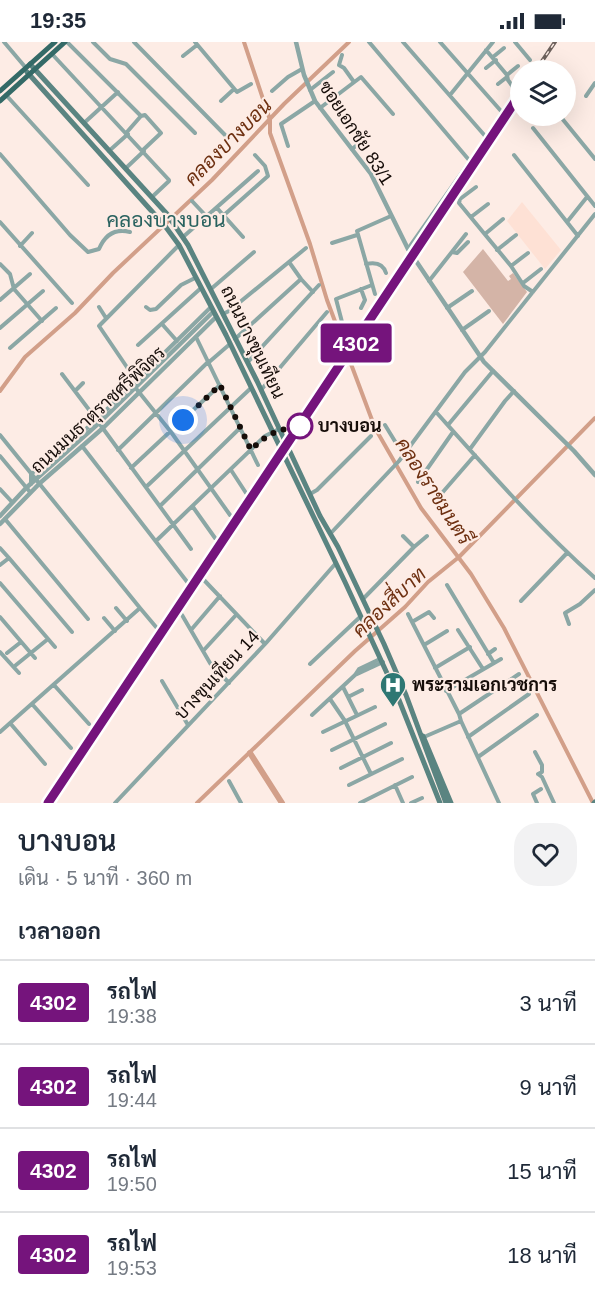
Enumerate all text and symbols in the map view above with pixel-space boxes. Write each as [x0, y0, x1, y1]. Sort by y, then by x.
text: 19:35 [30, 8, 86, 33]
map controls [510, 60, 576, 126]
button: layers [510, 60, 576, 126]
street label: ซอยเอกชัย 83/1 [315, 77, 398, 189]
water label: คลองบางบอน [180, 94, 276, 190]
district label: คลองบางบอน [106, 208, 226, 231]
street label: ถนนบางขุนเทียน [215, 281, 292, 403]
line badge: 4302 [314, 324, 398, 362]
text: 4302 [333, 332, 379, 355]
street label: ถนนมนธาตุราชศรีพิจิตร [25, 340, 171, 479]
your location [168, 405, 198, 435]
marker: บางบอน [287, 413, 313, 439]
place label: บางบอน [318, 416, 382, 436]
water label: คลองราชมนตรี [391, 432, 479, 550]
water label: คลองสี่บาท [344, 558, 430, 641]
street label: บางขุนเทียน 14 [168, 624, 265, 725]
hospital icon: พระรามเอกเวชการ [378, 670, 408, 708]
place label: พระรามเอกเวชการ [412, 675, 557, 695]
button: heart [514, 823, 577, 886]
text: บางบอน [18, 826, 116, 857]
text: เดิน · 5 นาที · 360 m [18, 867, 192, 889]
text: เวลาออก [18, 919, 101, 944]
text: รถไฟ [107, 979, 157, 1004]
text: 4302 [30, 991, 77, 1014]
text: 3 นาที [520, 991, 577, 1016]
text: 19:38 [107, 1005, 157, 1027]
text: รถไฟ [107, 1063, 157, 1088]
text: 4302 [30, 1075, 77, 1098]
text: 9 นาที [520, 1075, 577, 1100]
text: 19:44 [107, 1089, 157, 1111]
text: รถไฟ [107, 1147, 157, 1172]
text: 4302 [30, 1159, 77, 1182]
text: 15 นาที [507, 1159, 577, 1184]
text: 19:50 [107, 1173, 157, 1195]
text: รถไฟ [107, 1231, 157, 1256]
text: 4302 [30, 1243, 77, 1266]
text: 18 นาที [507, 1243, 577, 1268]
text: 19:53 [107, 1257, 157, 1279]

